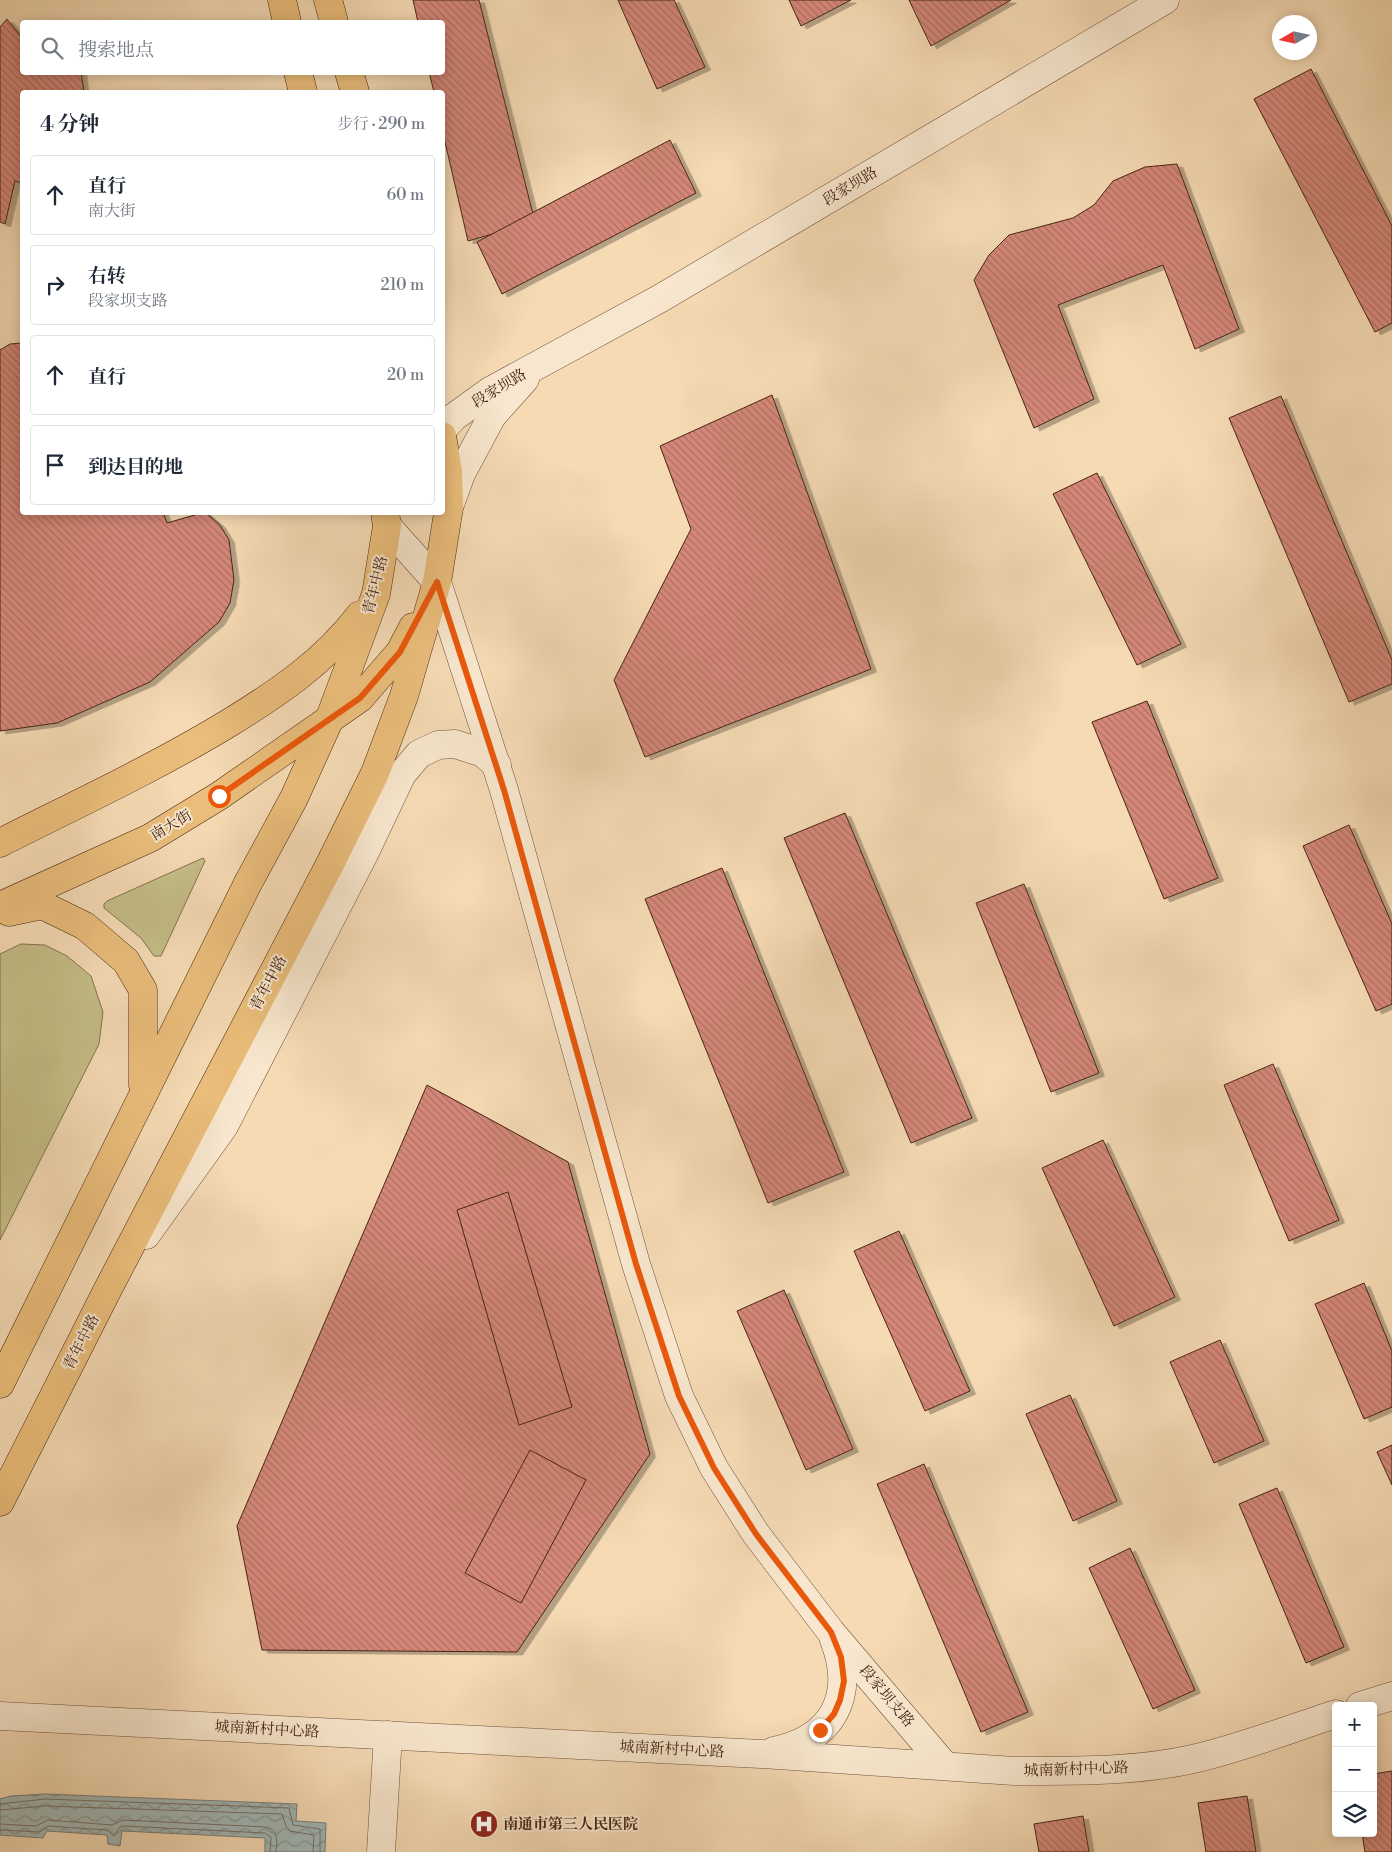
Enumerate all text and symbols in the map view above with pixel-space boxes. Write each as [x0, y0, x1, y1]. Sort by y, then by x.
north arrow [1272, 15, 1317, 60]
search box [20, 20, 445, 75]
icon: search [38, 34, 66, 62]
text: 搜索地点 [78, 38, 154, 62]
text: 4 分钟 [40, 112, 99, 138]
text: 步行 · 290 m [337, 114, 425, 134]
street label: 段家坝路 [820, 163, 881, 210]
text: 直行 [88, 174, 126, 198]
icon: ahead [41, 181, 69, 209]
text: 60 m [386, 185, 424, 205]
text: 南大街 [88, 201, 136, 221]
text: 右转 [88, 264, 126, 288]
icon: right [41, 271, 69, 299]
text: 210 m [380, 275, 424, 295]
text: 段家坝支路 [88, 291, 168, 311]
icon: ahead [41, 361, 69, 389]
text: 直行 [88, 365, 126, 389]
text: 20 m [387, 365, 424, 385]
street label: 段家坝路 [469, 365, 530, 412]
icon: arrive [41, 451, 69, 479]
text: 到达目的地 [88, 455, 183, 479]
street label: 青年中路 [359, 554, 392, 617]
route start [208, 785, 231, 808]
street label: 南大街 [147, 806, 195, 845]
street label: 青年中路 [246, 952, 291, 1014]
street label: 青年中路 [59, 1311, 104, 1373]
street label: 段家坝支路 [855, 1661, 918, 1731]
map controls [1332, 1702, 1377, 1837]
button: + [1332, 1702, 1377, 1747]
street label: 城南新村中心路 [214, 1717, 320, 1742]
route end [809, 1719, 832, 1742]
street label: 城南新村中心路 [619, 1737, 725, 1762]
button: − [1332, 1747, 1377, 1792]
street label: 城南新村中心路 [1023, 1758, 1129, 1781]
button: layers [1332, 1792, 1377, 1837]
hospital icon: 南通市第三人民医院 [469, 1809, 499, 1839]
place label: 南通市第三人民医院 [503, 1815, 638, 1834]

